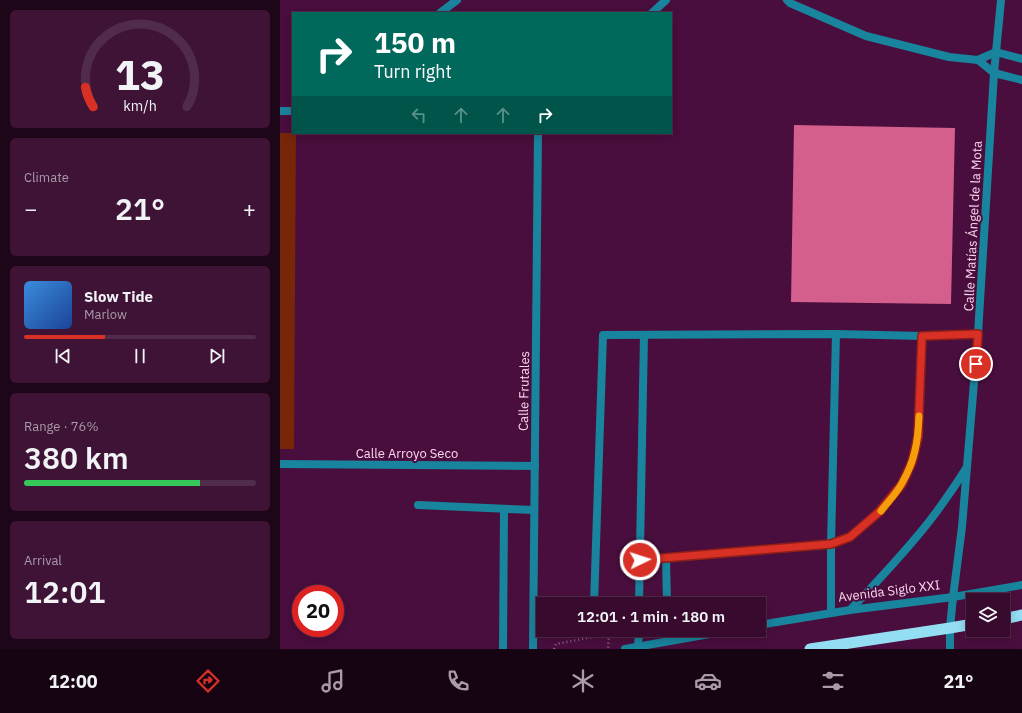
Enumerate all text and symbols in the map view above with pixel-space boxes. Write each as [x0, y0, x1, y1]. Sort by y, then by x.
text: 150 m [374, 24, 456, 61]
icon: right [308, 28, 360, 80]
text: 13 [115, 47, 165, 101]
text: Turn right [374, 60, 452, 83]
text: km/h [123, 95, 157, 114]
icon: left [408, 104, 430, 126]
icon: ahead [450, 104, 472, 126]
icon: ahead [492, 104, 514, 126]
icon: right [534, 104, 556, 126]
street label: Calle Matías Ángel de la Mota [960, 140, 986, 312]
text: Climate [24, 169, 69, 186]
text: 21° [115, 189, 165, 228]
text: − [24, 194, 37, 223]
text: + [243, 194, 256, 223]
text: Slow Tide [84, 287, 153, 306]
text: Marlow [84, 306, 127, 323]
icon: previous [52, 345, 74, 367]
icon: pause [129, 345, 151, 367]
icon: next [206, 345, 228, 367]
pin [959, 347, 993, 381]
street label: Calle Frutales [515, 351, 533, 431]
icon: arrive [965, 353, 987, 375]
text: Range · 76% [24, 418, 98, 435]
text: 380 km [24, 438, 129, 477]
street label: Calle Arroyo Seco [356, 445, 458, 462]
position arrow [619, 539, 661, 581]
text: Arrival [24, 552, 62, 569]
text: 12:01 [24, 572, 106, 611]
street label: Avenida Siglo XXI [837, 576, 941, 606]
speed limit sign: 20 [292, 585, 344, 637]
map controls [966, 593, 1010, 637]
button: layers [966, 593, 1010, 637]
text: 12:01 · 1 min · 180 m [577, 607, 725, 626]
icon: directions [194, 667, 222, 695]
icon: music [319, 667, 347, 695]
icon: phone [444, 667, 472, 695]
icon: climate [569, 667, 597, 695]
icon: car [694, 667, 722, 695]
icon: filters [819, 667, 847, 695]
text: 12:00 [48, 670, 98, 693]
text: 21° [943, 670, 974, 693]

